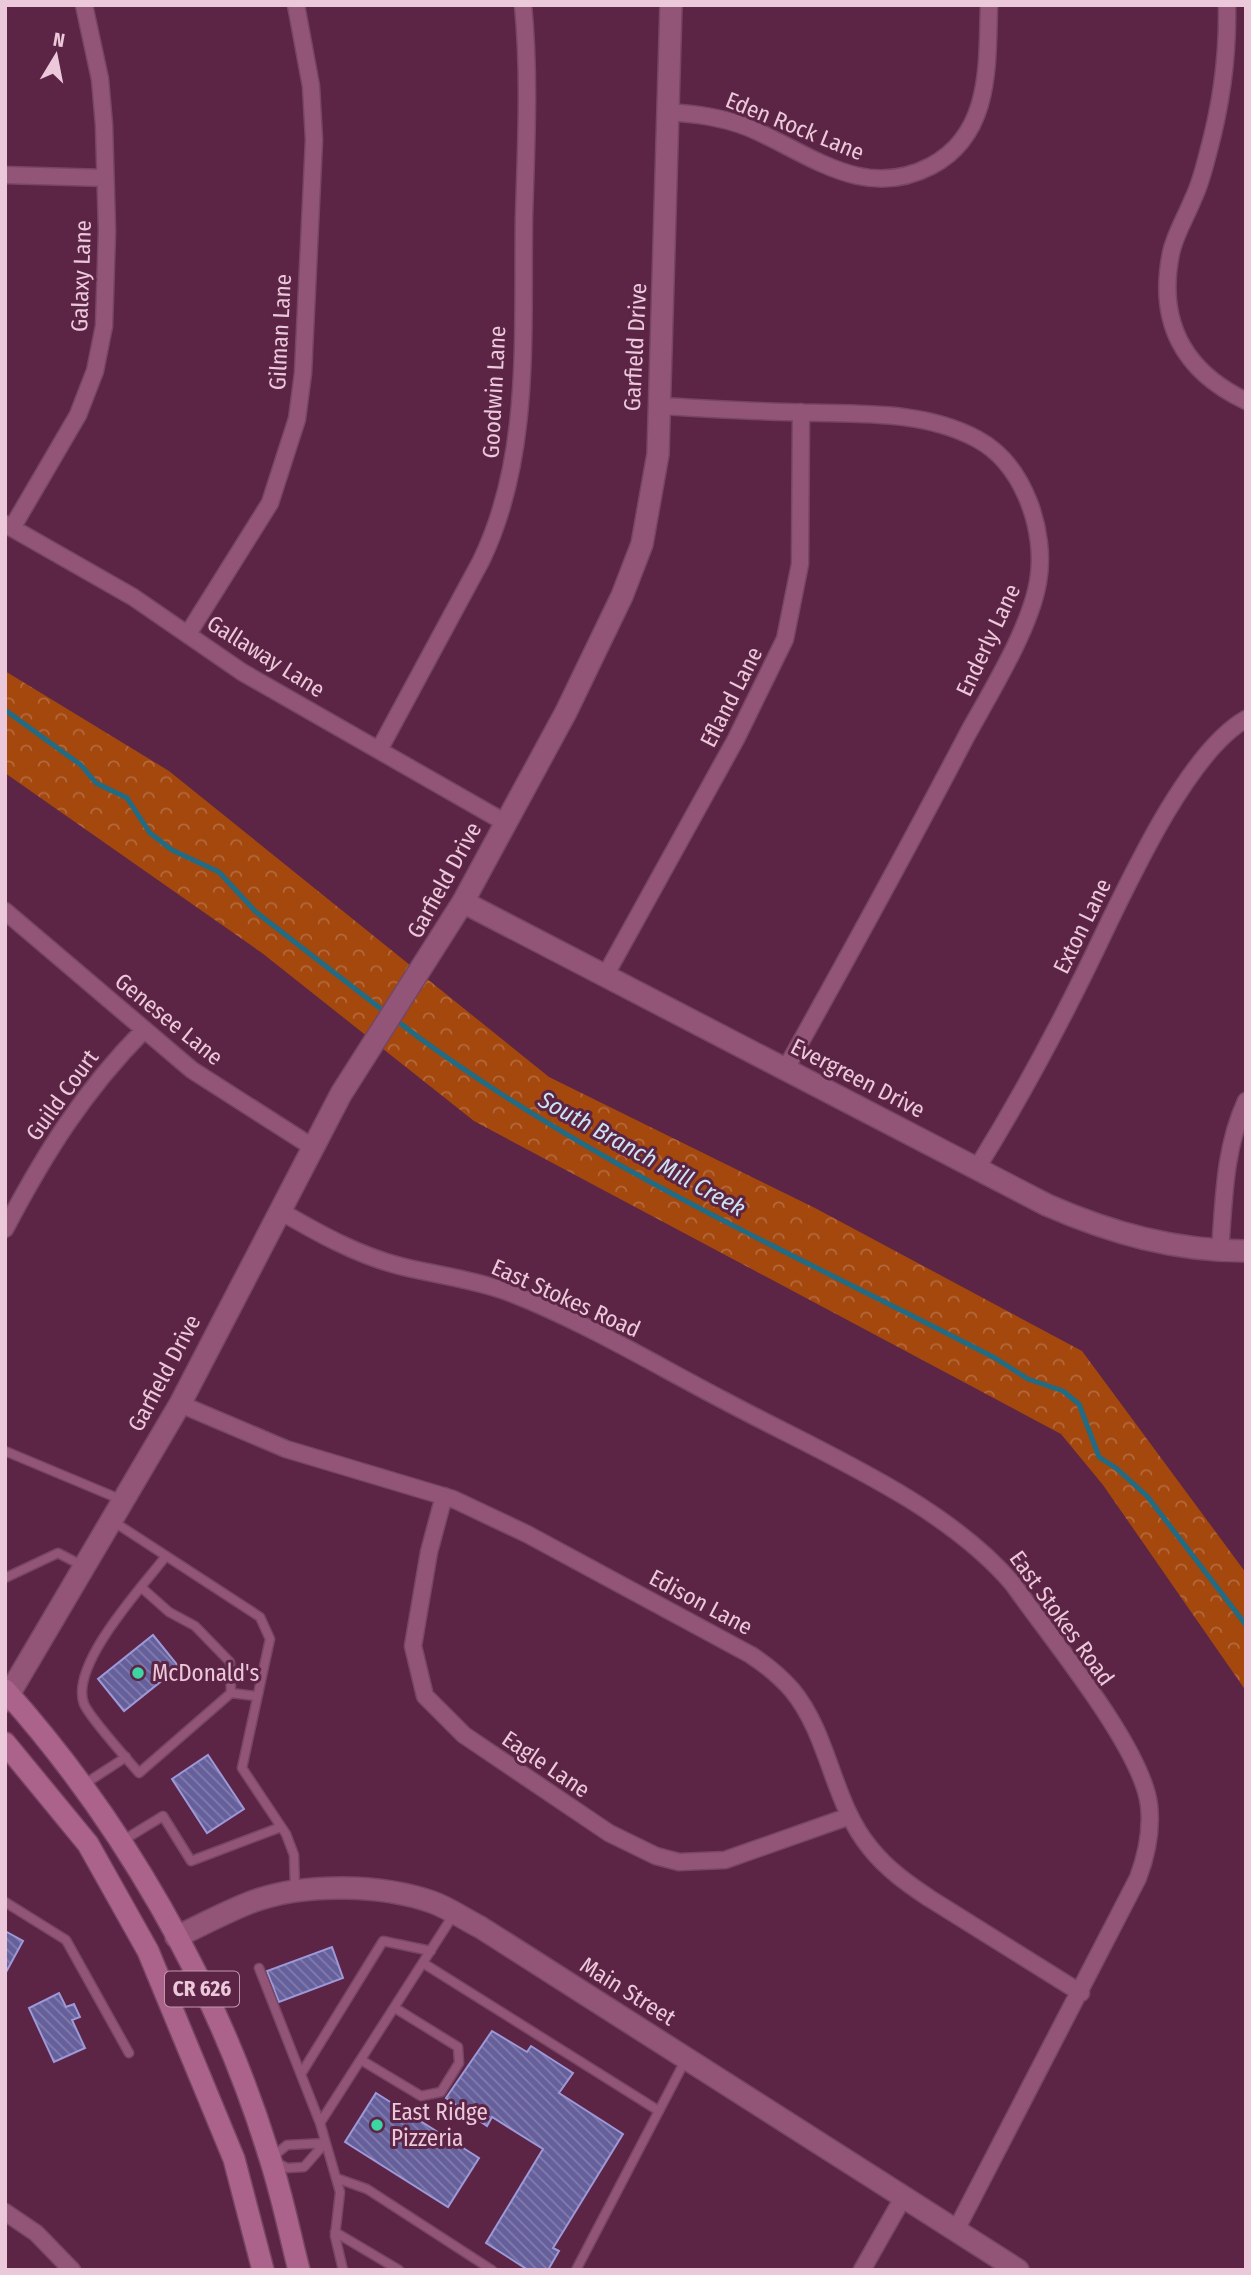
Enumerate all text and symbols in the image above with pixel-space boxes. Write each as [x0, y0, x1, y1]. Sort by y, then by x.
north arrow [21, 21, 91, 91]
text: N [51, 27, 66, 52]
street label: Eden Rock Lane [722, 86, 868, 166]
street label: Galaxy Lane [65, 220, 97, 332]
street label: Gilman Lane [263, 273, 297, 391]
street label: Garfield Drive [618, 282, 652, 412]
street label: Goodwin Lane [477, 325, 511, 459]
street label: Enderly Lane [950, 579, 1026, 701]
street label: Gallaway Lane [202, 609, 330, 703]
street label: Efland Lane [694, 642, 768, 752]
street label: Garfield Drive [401, 817, 487, 943]
street label: Exton Lane [1047, 874, 1117, 978]
street label: Genesee Lane [109, 967, 229, 1071]
street label: Evergreen Drive [786, 1032, 930, 1124]
street label: Guild Court [20, 1044, 105, 1146]
water label: South Branch Mill Creek [533, 1085, 750, 1222]
street label: East Stokes Road [487, 1253, 645, 1343]
street label: Garfield Drive [122, 1310, 206, 1436]
street label: East Stokes Road [1004, 1545, 1120, 1691]
street label: Edison Lane [645, 1563, 757, 1641]
place label: McDonald's [152, 1659, 260, 1687]
marker: McDonald's [130, 1665, 146, 1681]
street label: Eagle Lane [497, 1724, 595, 1804]
street label: Main Street [575, 1951, 681, 2032]
road number: CR 626 [165, 1972, 239, 2007]
place label: East Ridge Pizzeria [391, 2098, 488, 2152]
marker: East Ridge Pizzeria [369, 2117, 385, 2133]

